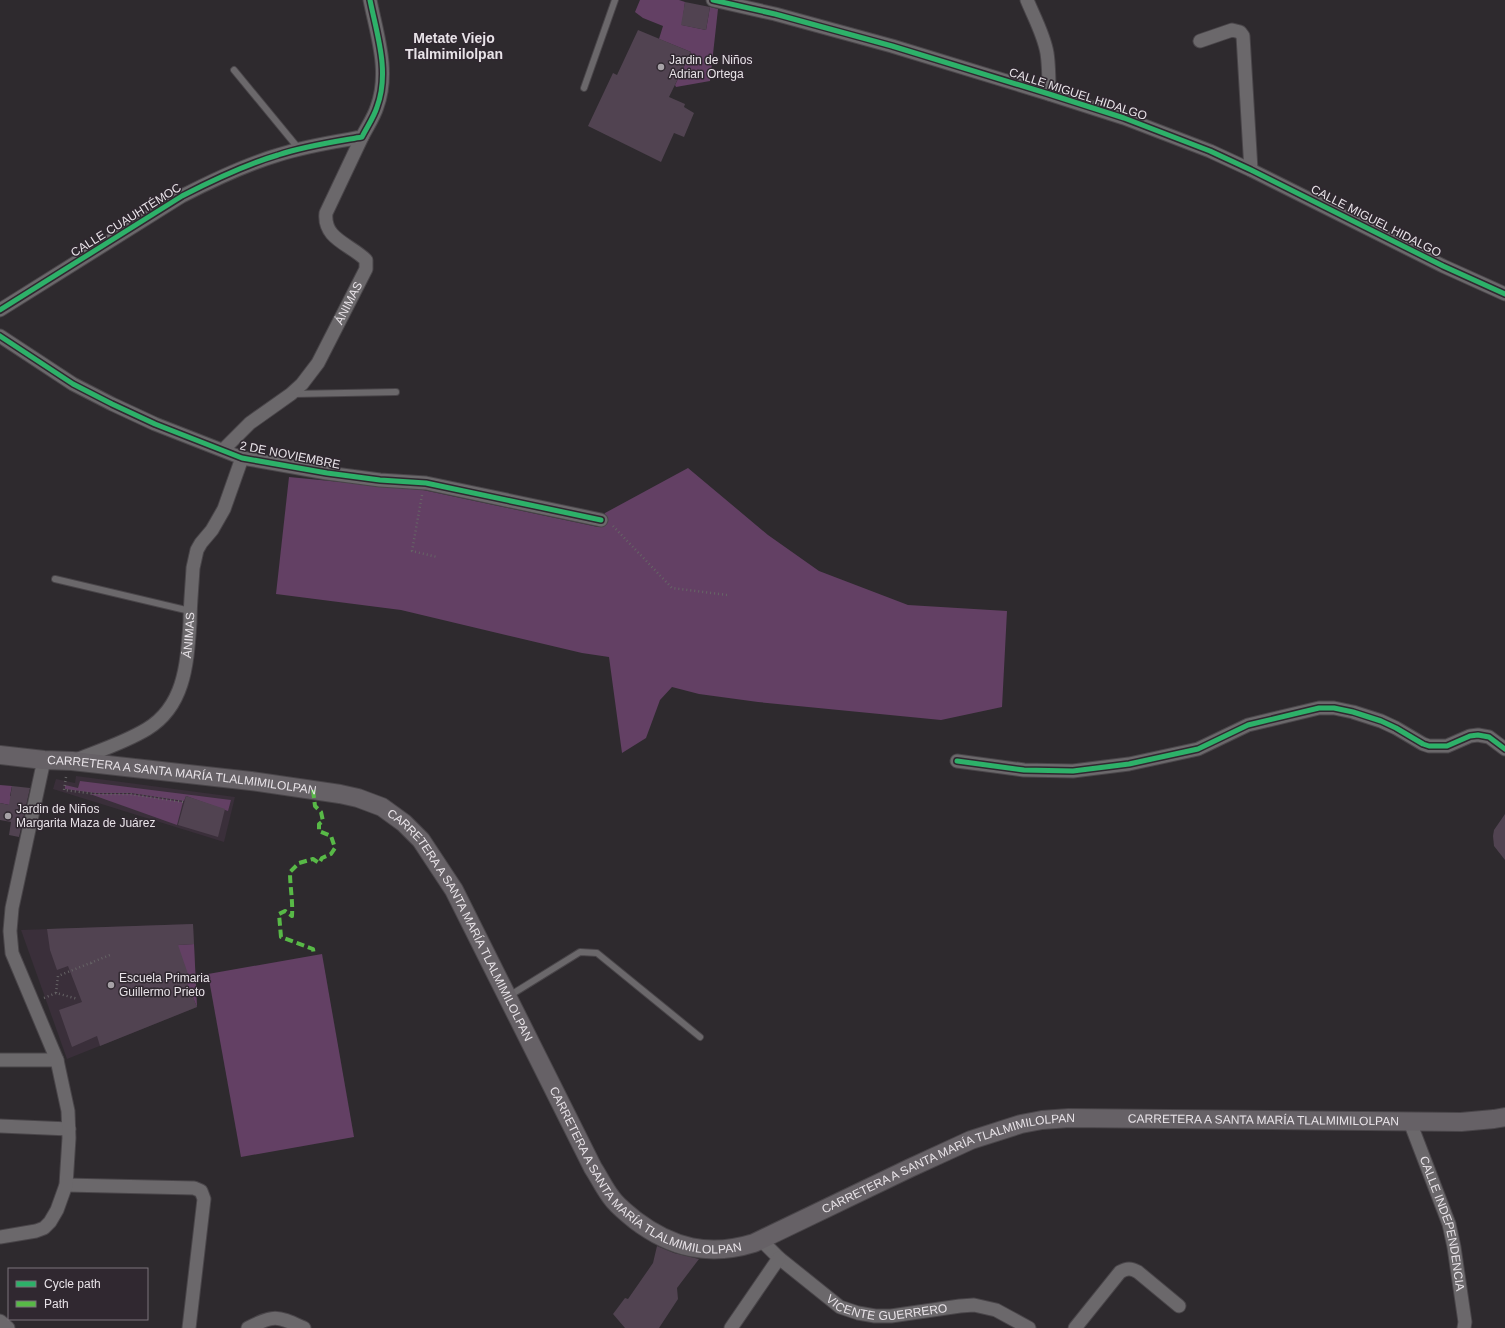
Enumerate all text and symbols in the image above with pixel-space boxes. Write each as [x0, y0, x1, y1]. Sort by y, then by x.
district label: Metate Viejo Tlalmimilolpan [405, 30, 503, 62]
place label: Jardin de Niños Adrian Ortega [669, 53, 752, 81]
marker: Jardin de Niños Adrian Ortega [656, 62, 666, 72]
street label: CALLE MIGUEL HIDALGO [1007, 65, 1149, 123]
street label: CALLE CUAUHTÉMOC [68, 179, 184, 260]
street label: CALLE MIGUEL HIDALGO [1309, 182, 1443, 260]
street label: ÁNIMAS [331, 279, 365, 327]
street label: 2 DE NOVIEMBRE [239, 438, 341, 472]
street label: ÁNIMAS [179, 612, 197, 659]
street label: CARRETERA A SANTA MARÍA TLALMIMILOLPAN [47, 753, 317, 797]
place label: Jardin de Niños Margarita Maza de Juárez [16, 802, 155, 830]
street label: CARRETERA A SANTA MARÍA TLALMIMILOLPAN [384, 806, 535, 1043]
marker: Jardin de Niños Margarita Maza de Juárez [3, 811, 13, 821]
place label: Escuela Primaria Guillermo Prieto [119, 971, 210, 999]
marker: Escuela Primaria Guillermo Prieto [106, 980, 116, 990]
street label: CARRETERA A SANTA MARÍA TLALMIMILOLPAN [547, 1084, 743, 1257]
street label: CARRETERA A SANTA MARÍA TLALMIMILOLPAN [820, 1111, 1075, 1216]
street label: CARRETERA A SANTA MARÍA TLALMIMILOLPAN [1128, 1112, 1399, 1128]
street label: CALLE INDEPENDENCIA [1417, 1154, 1467, 1292]
legend [8, 1268, 148, 1320]
text: Cycle path [44, 1277, 101, 1291]
street label: VICENTE GUERRERO [823, 1292, 948, 1323]
text: Path [44, 1297, 69, 1311]

